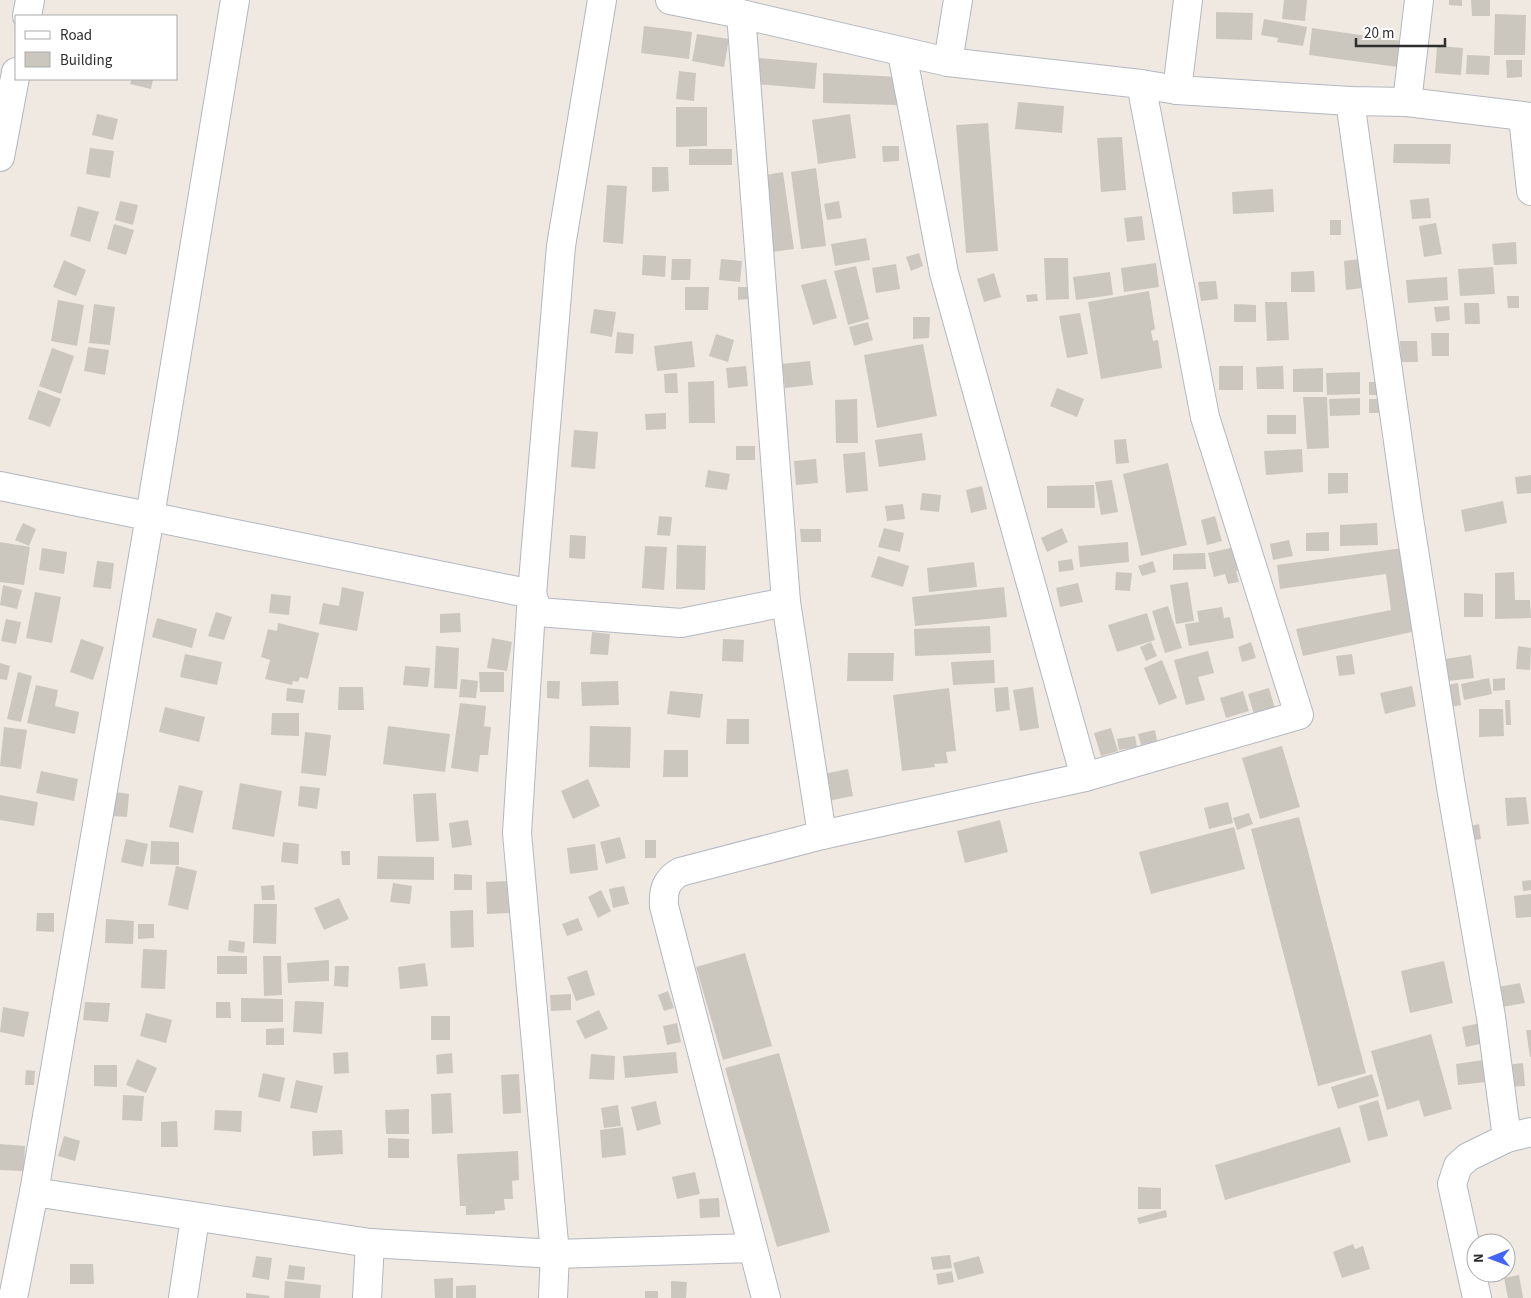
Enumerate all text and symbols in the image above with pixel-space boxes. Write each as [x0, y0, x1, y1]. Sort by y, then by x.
legend [15, 15, 178, 80]
scale bar [1356, 15, 1445, 47]
text: 20 m [1364, 23, 1394, 44]
text: Road [60, 25, 92, 46]
text: Building [60, 50, 113, 71]
north arrow [1466, 1233, 1516, 1283]
text: N [1469, 1253, 1489, 1263]

